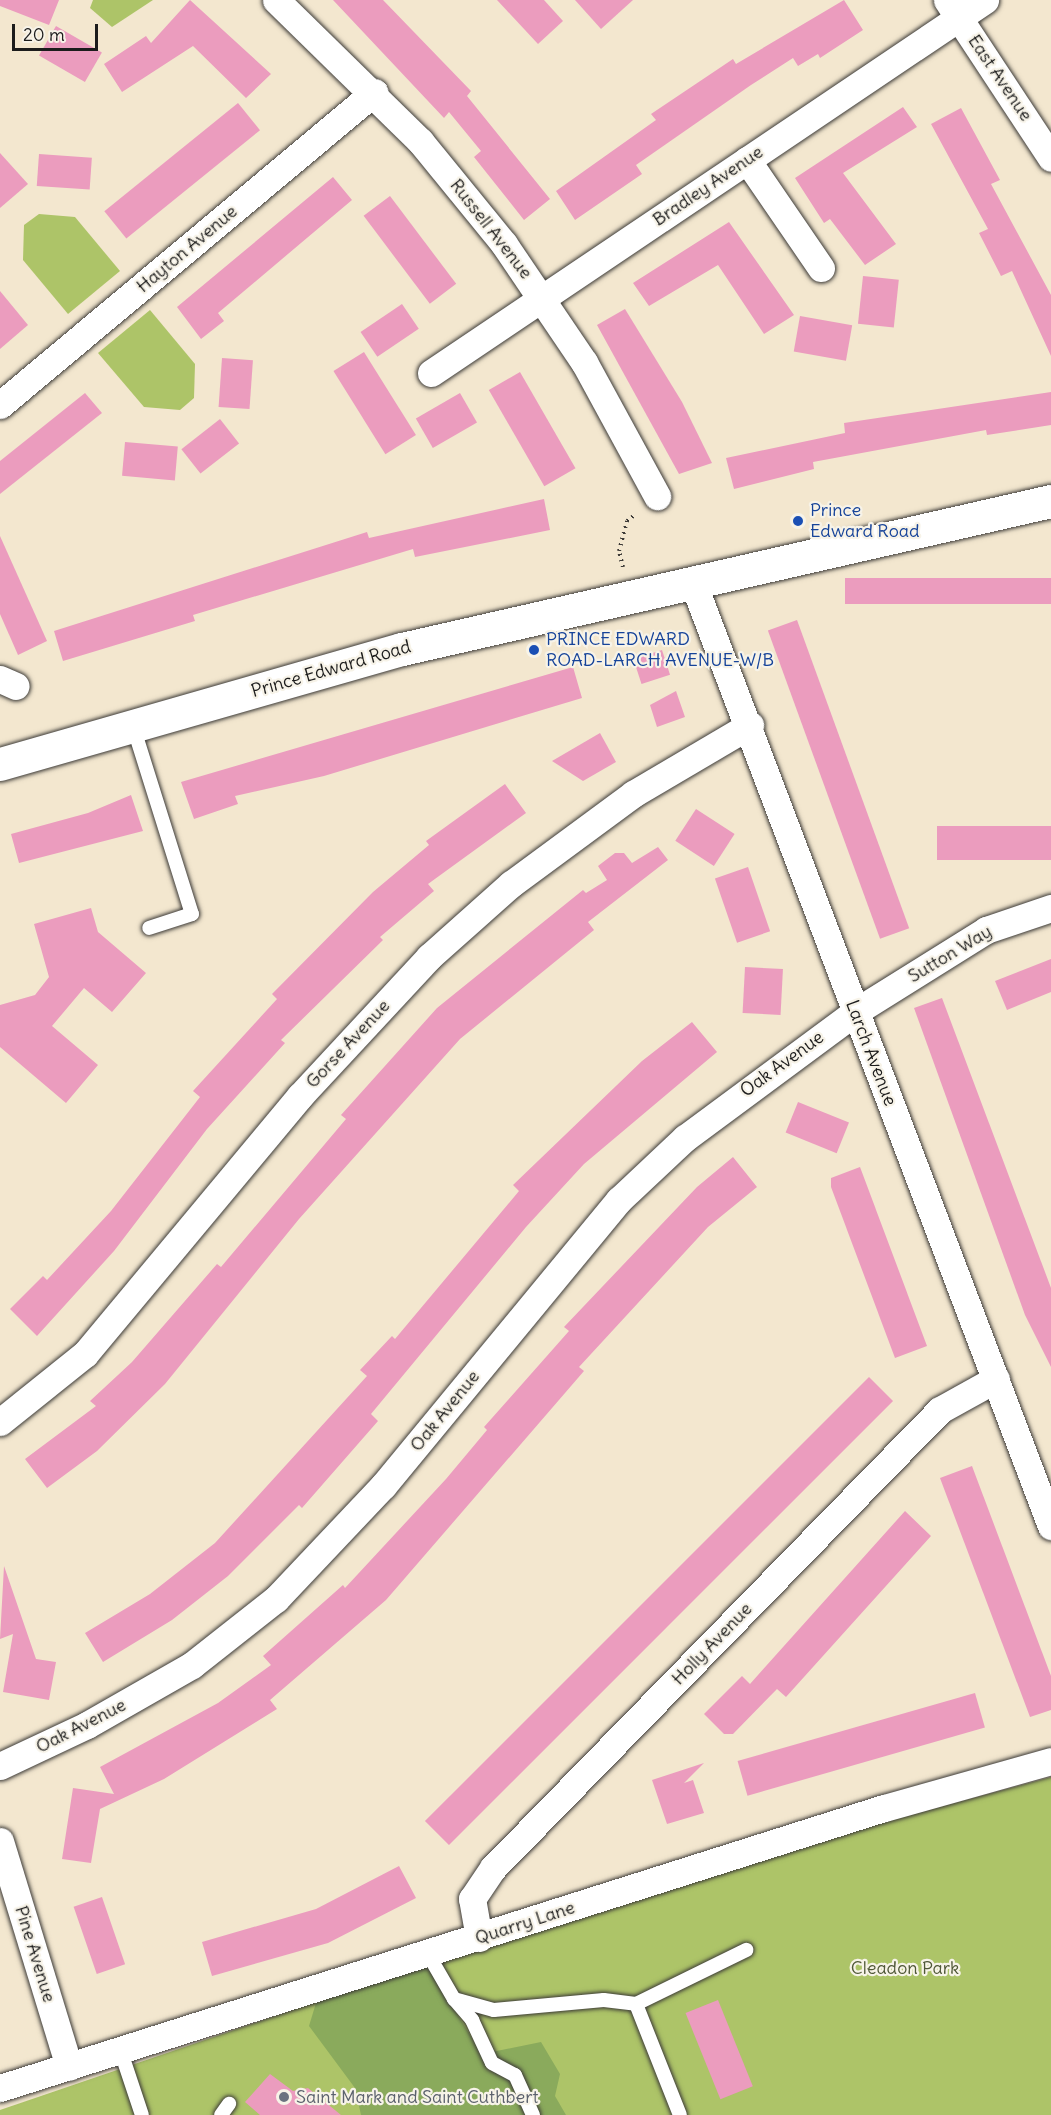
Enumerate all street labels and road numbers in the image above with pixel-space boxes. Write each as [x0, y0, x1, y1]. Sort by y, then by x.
street label: East Avenue [963, 31, 1037, 125]
street label: Bradley Avenue [649, 141, 767, 231]
street label: Russell Avenue [445, 175, 537, 283]
street label: Hayton Avenue [132, 201, 242, 297]
street label: Prince Edward Road [249, 636, 413, 702]
street label: Sutton Way [904, 921, 996, 987]
street label: Gorse Avenue [302, 995, 394, 1093]
street label: Larch Avenue [841, 997, 901, 1109]
street label: Oak Avenue [736, 1026, 828, 1102]
street label: Oak Avenue [406, 1366, 484, 1456]
street label: Holly Avenue [667, 1598, 757, 1690]
street label: Oak Avenue [32, 1694, 130, 1758]
street label: Quarry Lane [472, 1897, 578, 1949]
street label: Pine Avenue [10, 1903, 60, 2005]

